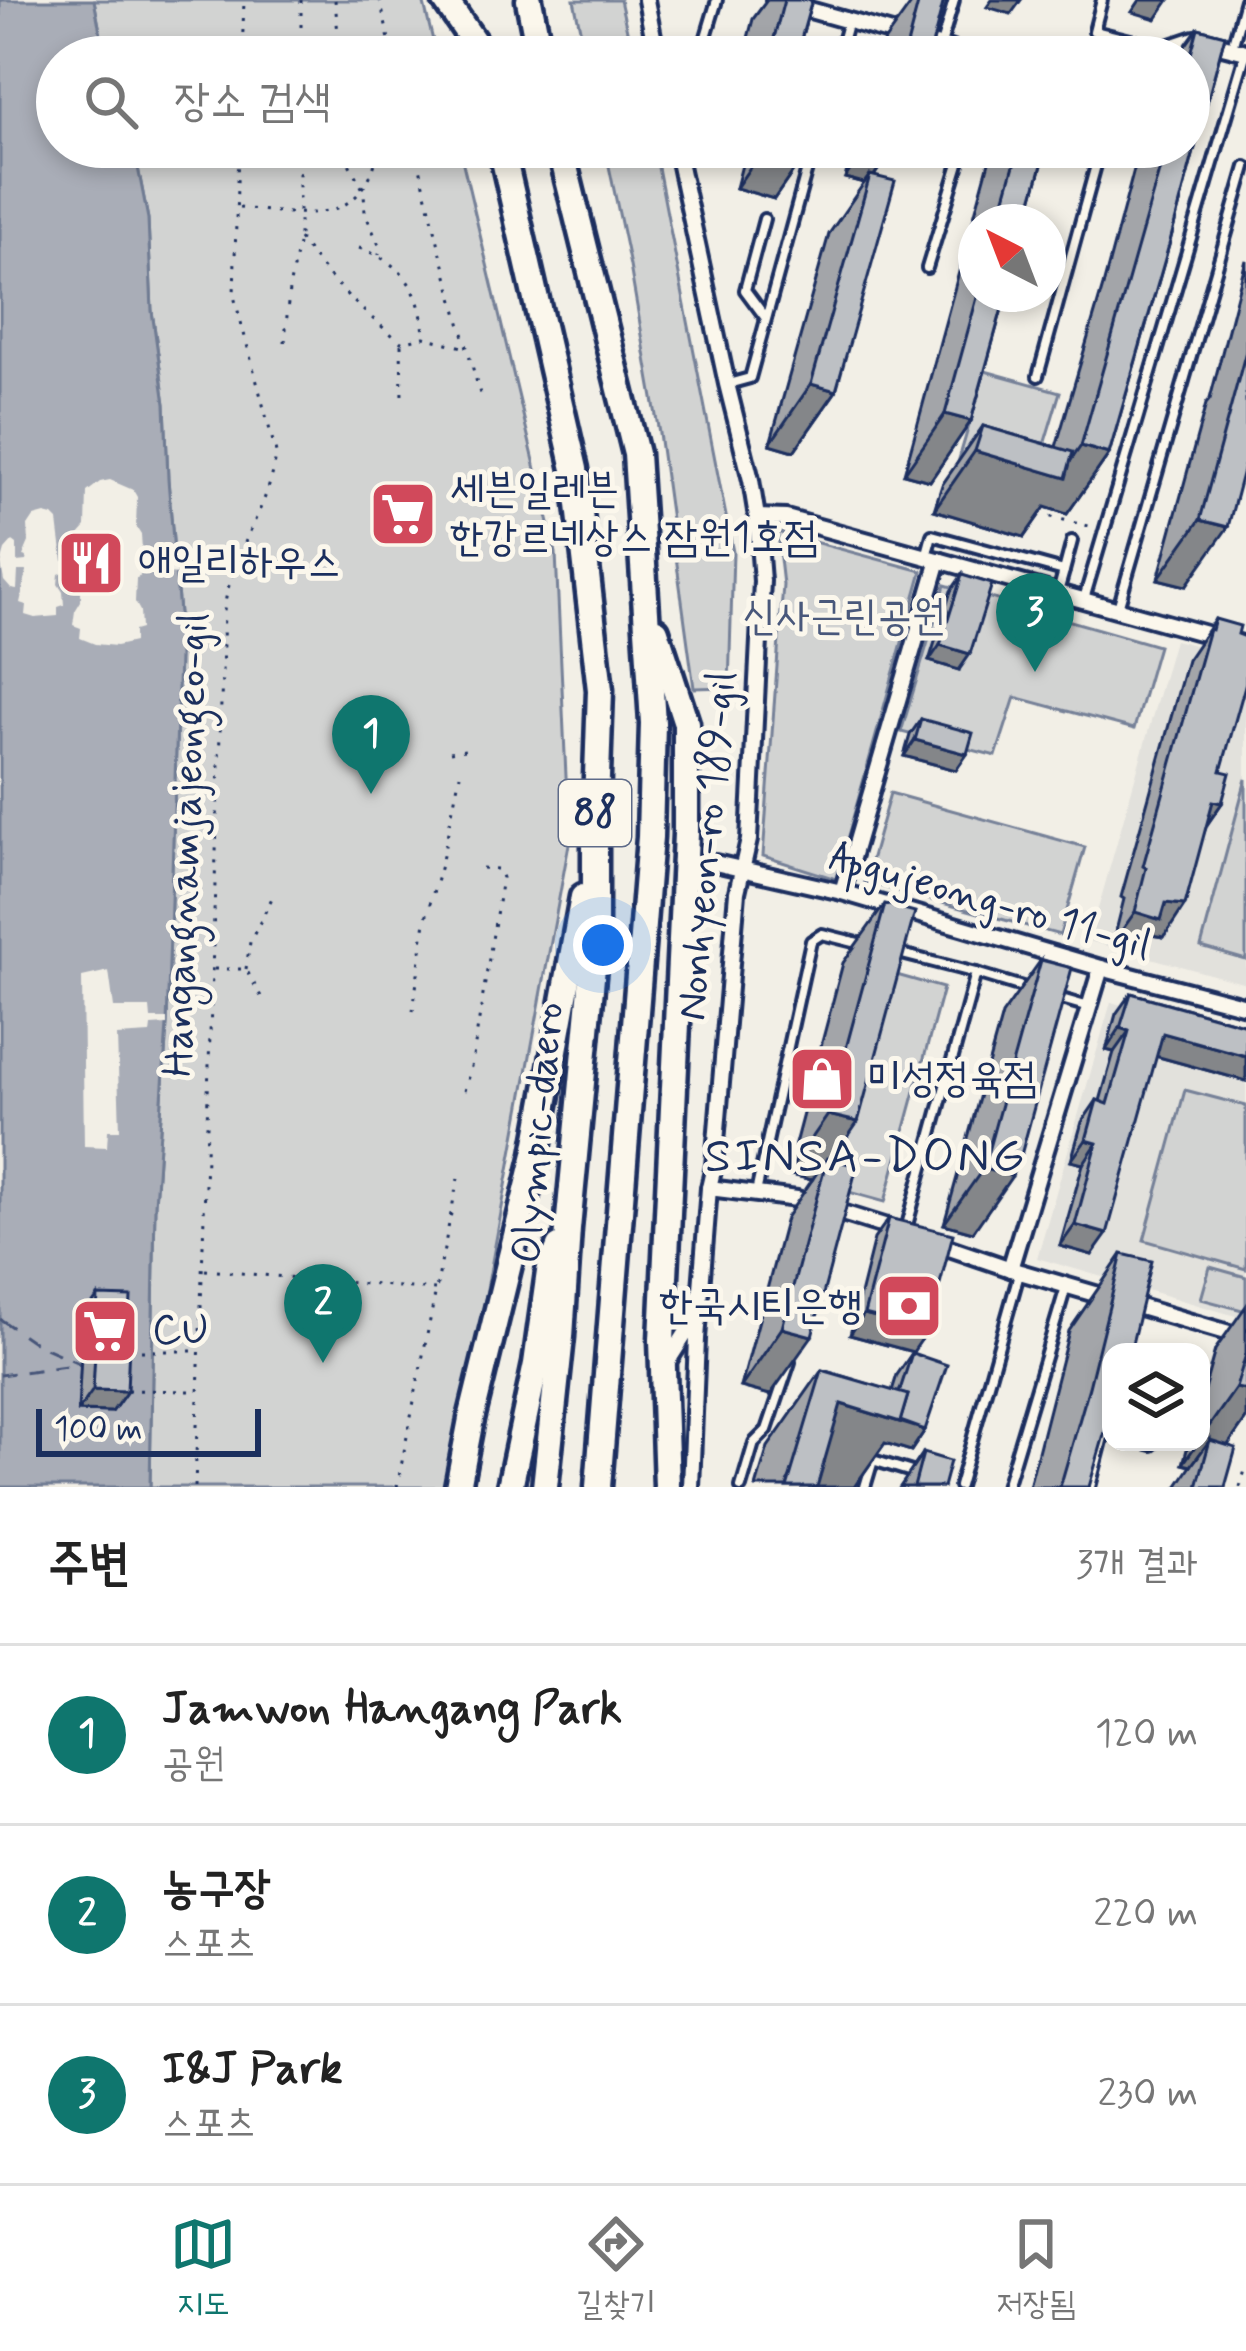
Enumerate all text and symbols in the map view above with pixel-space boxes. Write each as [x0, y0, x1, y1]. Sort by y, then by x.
search box [36, 36, 1210, 168]
icon: search [78, 69, 144, 135]
text: 장소 검색 [174, 73, 331, 132]
north arrow [958, 204, 1066, 312]
place label: 세븐일레븐 한강르네상스 잠원1호점 [450, 463, 818, 566]
supermarket icon: 세븐일레븐 한강르네상스 잠원1호점 [368, 479, 438, 549]
restaurant icon: 애일리하우스 [56, 528, 126, 598]
place label: 애일리하우스 [138, 536, 341, 591]
pin: 3 [996, 573, 1074, 672]
park label: 신사근린공원 [743, 590, 945, 645]
street label: Hangangnamjajeongeo-gil [151, 612, 227, 1078]
street label: Nonhyeon-ro 189-gil [665, 669, 751, 1023]
pin: 1 [332, 695, 410, 794]
road number: 88 [559, 780, 631, 846]
street label: Apgujeong-ro 11-gil [822, 830, 1157, 978]
your location [573, 915, 633, 975]
street label: Olympic-daero [500, 1000, 578, 1266]
shop icon: 미성정육점 [787, 1044, 857, 1114]
place label: 미성정육점 [868, 1052, 1037, 1107]
district label: SINSA-DONG [705, 1126, 1027, 1189]
pin: 2 [284, 1264, 362, 1363]
bank icon: 한국시티은행 [874, 1271, 944, 1341]
place label: 한국시티은행 [659, 1279, 862, 1334]
supermarket icon: CU [70, 1296, 140, 1366]
place label: CU [152, 1304, 209, 1359]
map controls [1102, 1343, 1210, 1451]
button: layers [1102, 1343, 1210, 1451]
scale bar [36, 1403, 261, 1456]
text: 100 m [54, 1408, 143, 1452]
text: 주변 [48, 1532, 130, 1598]
text: 3개 결과 [1076, 1540, 1198, 1591]
text: Jamwon Hangang Park [162, 1680, 622, 1739]
text: 1 [78, 1709, 96, 1760]
text: 120 m [1095, 1709, 1198, 1760]
text: 공원 [162, 1739, 225, 1790]
text: 농구장 [162, 1860, 271, 1919]
text: 2 [77, 1889, 97, 1940]
text: 220 m [1093, 1889, 1198, 1940]
text: 스포츠 [162, 1919, 256, 1970]
text: I&J Park [162, 2040, 342, 2099]
text: 3 [78, 2069, 96, 2120]
text: 230 m [1097, 2069, 1198, 2120]
text: 스포츠 [162, 2099, 256, 2150]
tab: 지도 [170, 2211, 236, 2327]
tab: 길찾기 [576, 2211, 656, 2327]
tab: 저장됨 [996, 2211, 1076, 2327]

